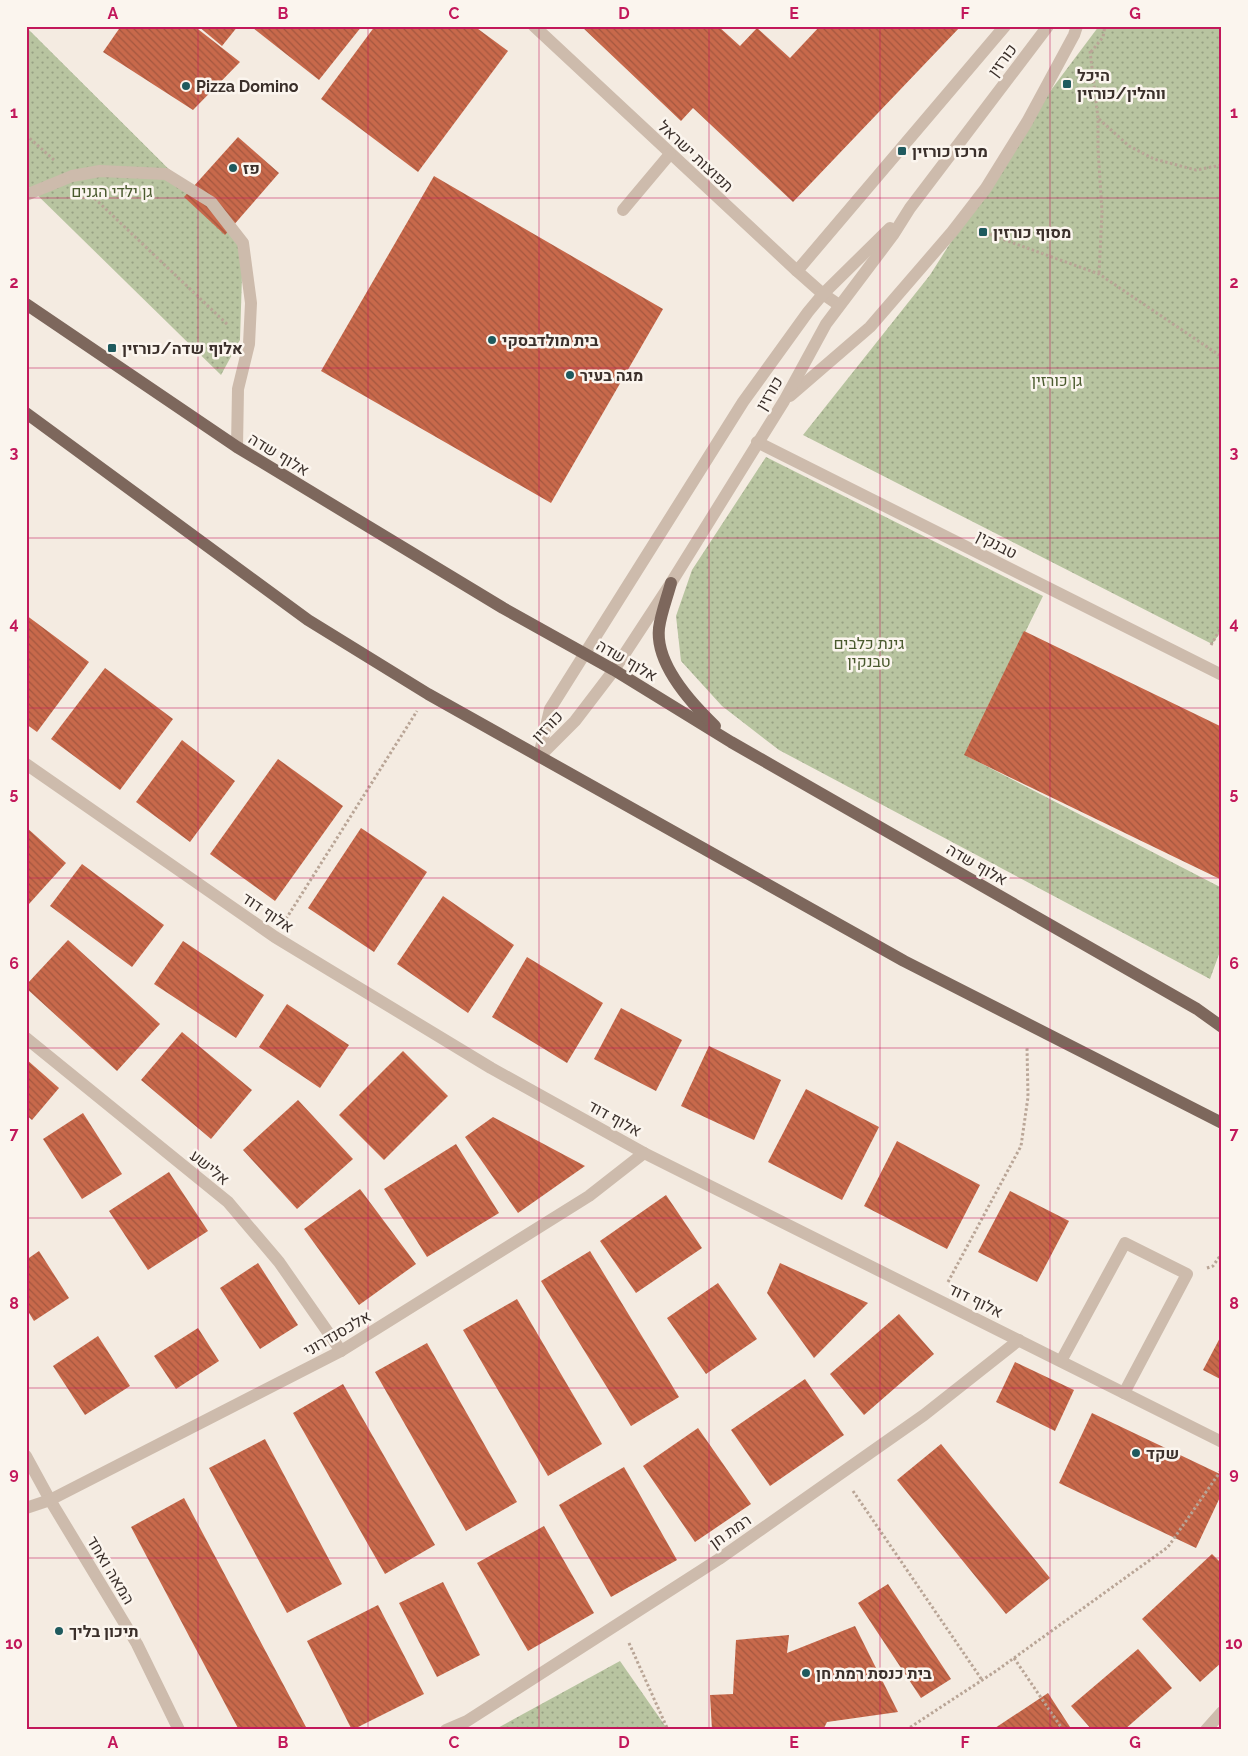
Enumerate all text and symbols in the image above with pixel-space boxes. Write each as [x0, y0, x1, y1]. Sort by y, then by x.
text: A [108, 4, 119, 23]
text: B [278, 4, 289, 23]
text: C [449, 4, 460, 23]
text: D [618, 4, 630, 23]
text: E [789, 4, 799, 23]
text: F [960, 4, 970, 23]
text: G [1129, 4, 1141, 23]
street label: כורזין [984, 40, 1021, 80]
place label: היכל ווהלין/כורזין [1077, 66, 1166, 103]
place label: Pizza Domino [196, 77, 299, 96]
marker: היכל ווהלין/כורזין [1061, 78, 1073, 90]
marker: Pizza Domino [180, 80, 192, 92]
text: 1 [10, 103, 18, 122]
text: 1 [1230, 103, 1238, 122]
street label: תפוצות ישראל [654, 117, 737, 196]
place label: מרכז כורזין [912, 142, 988, 161]
marker: מרכז כורזין [896, 145, 908, 157]
place label: פז [243, 159, 260, 178]
marker: פז [227, 162, 239, 174]
park label: גן ילדי הגנים [71, 182, 153, 201]
place label: מסוף כורזין [993, 223, 1071, 242]
marker: מסוף כורזין [977, 226, 989, 238]
text: 2 [9, 273, 19, 292]
text: 2 [1229, 273, 1239, 292]
place label: בית מולדבסקי [502, 331, 599, 350]
marker: בית מולדבסקי [486, 334, 498, 346]
place label: אלוף שדה/כורזין [122, 339, 243, 358]
marker: אלוף שדה/כורזין [106, 342, 118, 354]
place label: מגה בעיר [580, 366, 643, 385]
marker: מגה בעיר [564, 369, 576, 381]
park label: גן כורזין [1031, 371, 1083, 390]
street label: כורזין [752, 373, 787, 414]
street label: אלוף שדה [245, 429, 312, 480]
text: 3 [10, 443, 19, 462]
text: 3 [1230, 443, 1239, 462]
street label: טבנקין [973, 526, 1020, 563]
text: 4 [9, 614, 19, 633]
text: 4 [1229, 614, 1239, 633]
park label: גינת כלבים טבנקין [833, 634, 905, 671]
street label: אלוף שדה [593, 635, 661, 685]
street label: כורזין [528, 707, 567, 746]
text: 5 [10, 784, 19, 803]
text: 5 [1230, 784, 1239, 803]
street label: אלוף שדה [943, 839, 1011, 889]
street label: אלוף דוד [238, 888, 297, 937]
text: 6 [9, 954, 19, 973]
text: 6 [1229, 954, 1239, 973]
street label: אלוף דוד [585, 1096, 645, 1141]
text: 7 [10, 1124, 19, 1143]
text: 7 [1230, 1124, 1239, 1143]
street label: אלישע [186, 1146, 233, 1189]
street label: אלוף דוד [945, 1279, 1006, 1322]
text: 8 [9, 1294, 19, 1313]
text: 8 [1229, 1294, 1239, 1313]
street label: אלכסנדרוני [300, 1307, 374, 1360]
place label: שקד [1146, 1444, 1179, 1463]
marker: שקד [1130, 1447, 1142, 1459]
text: 9 [9, 1464, 19, 1483]
text: 9 [1229, 1464, 1239, 1483]
street label: רמת חן [706, 1510, 755, 1552]
street label: המאה ואחד [83, 1533, 138, 1608]
place label: תיכון בליך [69, 1622, 139, 1641]
marker: תיכון בליך [53, 1625, 65, 1637]
text: 10 [5, 1634, 23, 1653]
text: 10 [1225, 1634, 1243, 1653]
place label: בית כנסת רמת חן [816, 1664, 932, 1683]
marker: בית כנסת רמת חן [800, 1667, 812, 1679]
text: A [108, 1733, 119, 1752]
text: B [278, 1733, 289, 1752]
text: C [449, 1733, 460, 1752]
text: D [618, 1733, 630, 1752]
text: E [789, 1733, 799, 1752]
text: F [960, 1733, 970, 1752]
text: G [1129, 1733, 1141, 1752]

